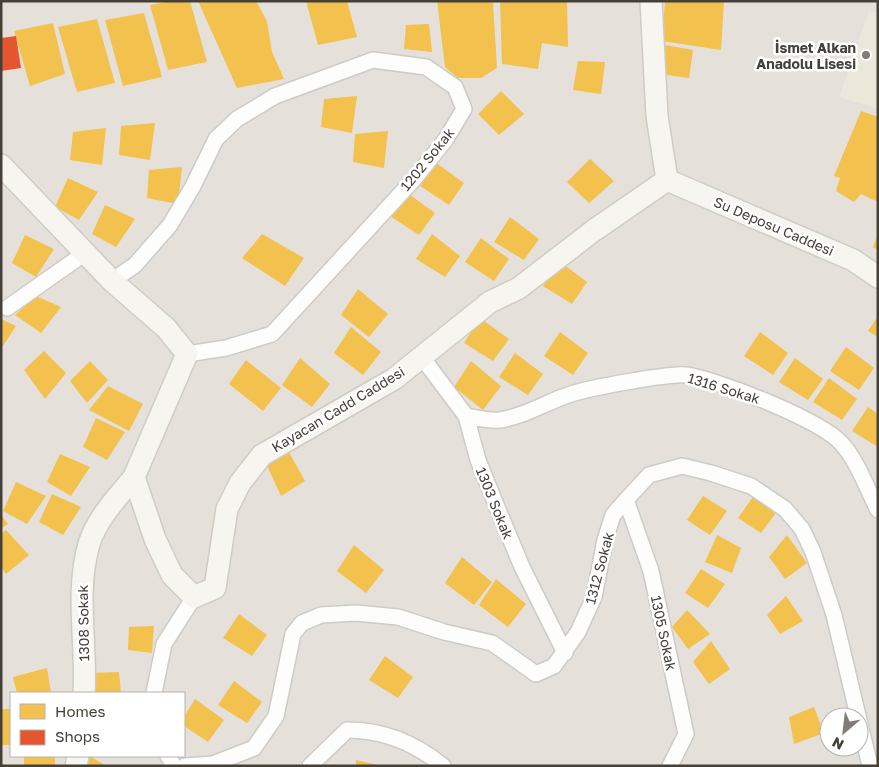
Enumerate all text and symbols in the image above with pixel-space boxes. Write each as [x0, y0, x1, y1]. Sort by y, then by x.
place label: İsmet Alkan Anadolu Lisesi [756, 39, 856, 72]
marker: İsmet Alkan Anadolu Lisesi [860, 49, 872, 61]
street label: 1202 Sokak [396, 124, 458, 194]
street label: Su Deposu Caddesi [711, 193, 837, 259]
street label: Kayacan Cadd Caddesi [268, 363, 408, 455]
street label: 1316 Sokak [686, 369, 762, 407]
street label: 1303 Sokak [473, 464, 517, 542]
street label: 1312 Sokak [581, 530, 617, 606]
street label: 1308 Sokak [74, 584, 92, 661]
street label: 1305 Sokak [648, 594, 680, 672]
legend [10, 692, 185, 757]
text: Homes [55, 702, 105, 720]
north arrow [819, 707, 869, 757]
text: Shops [55, 727, 100, 745]
text: N [829, 734, 846, 754]

